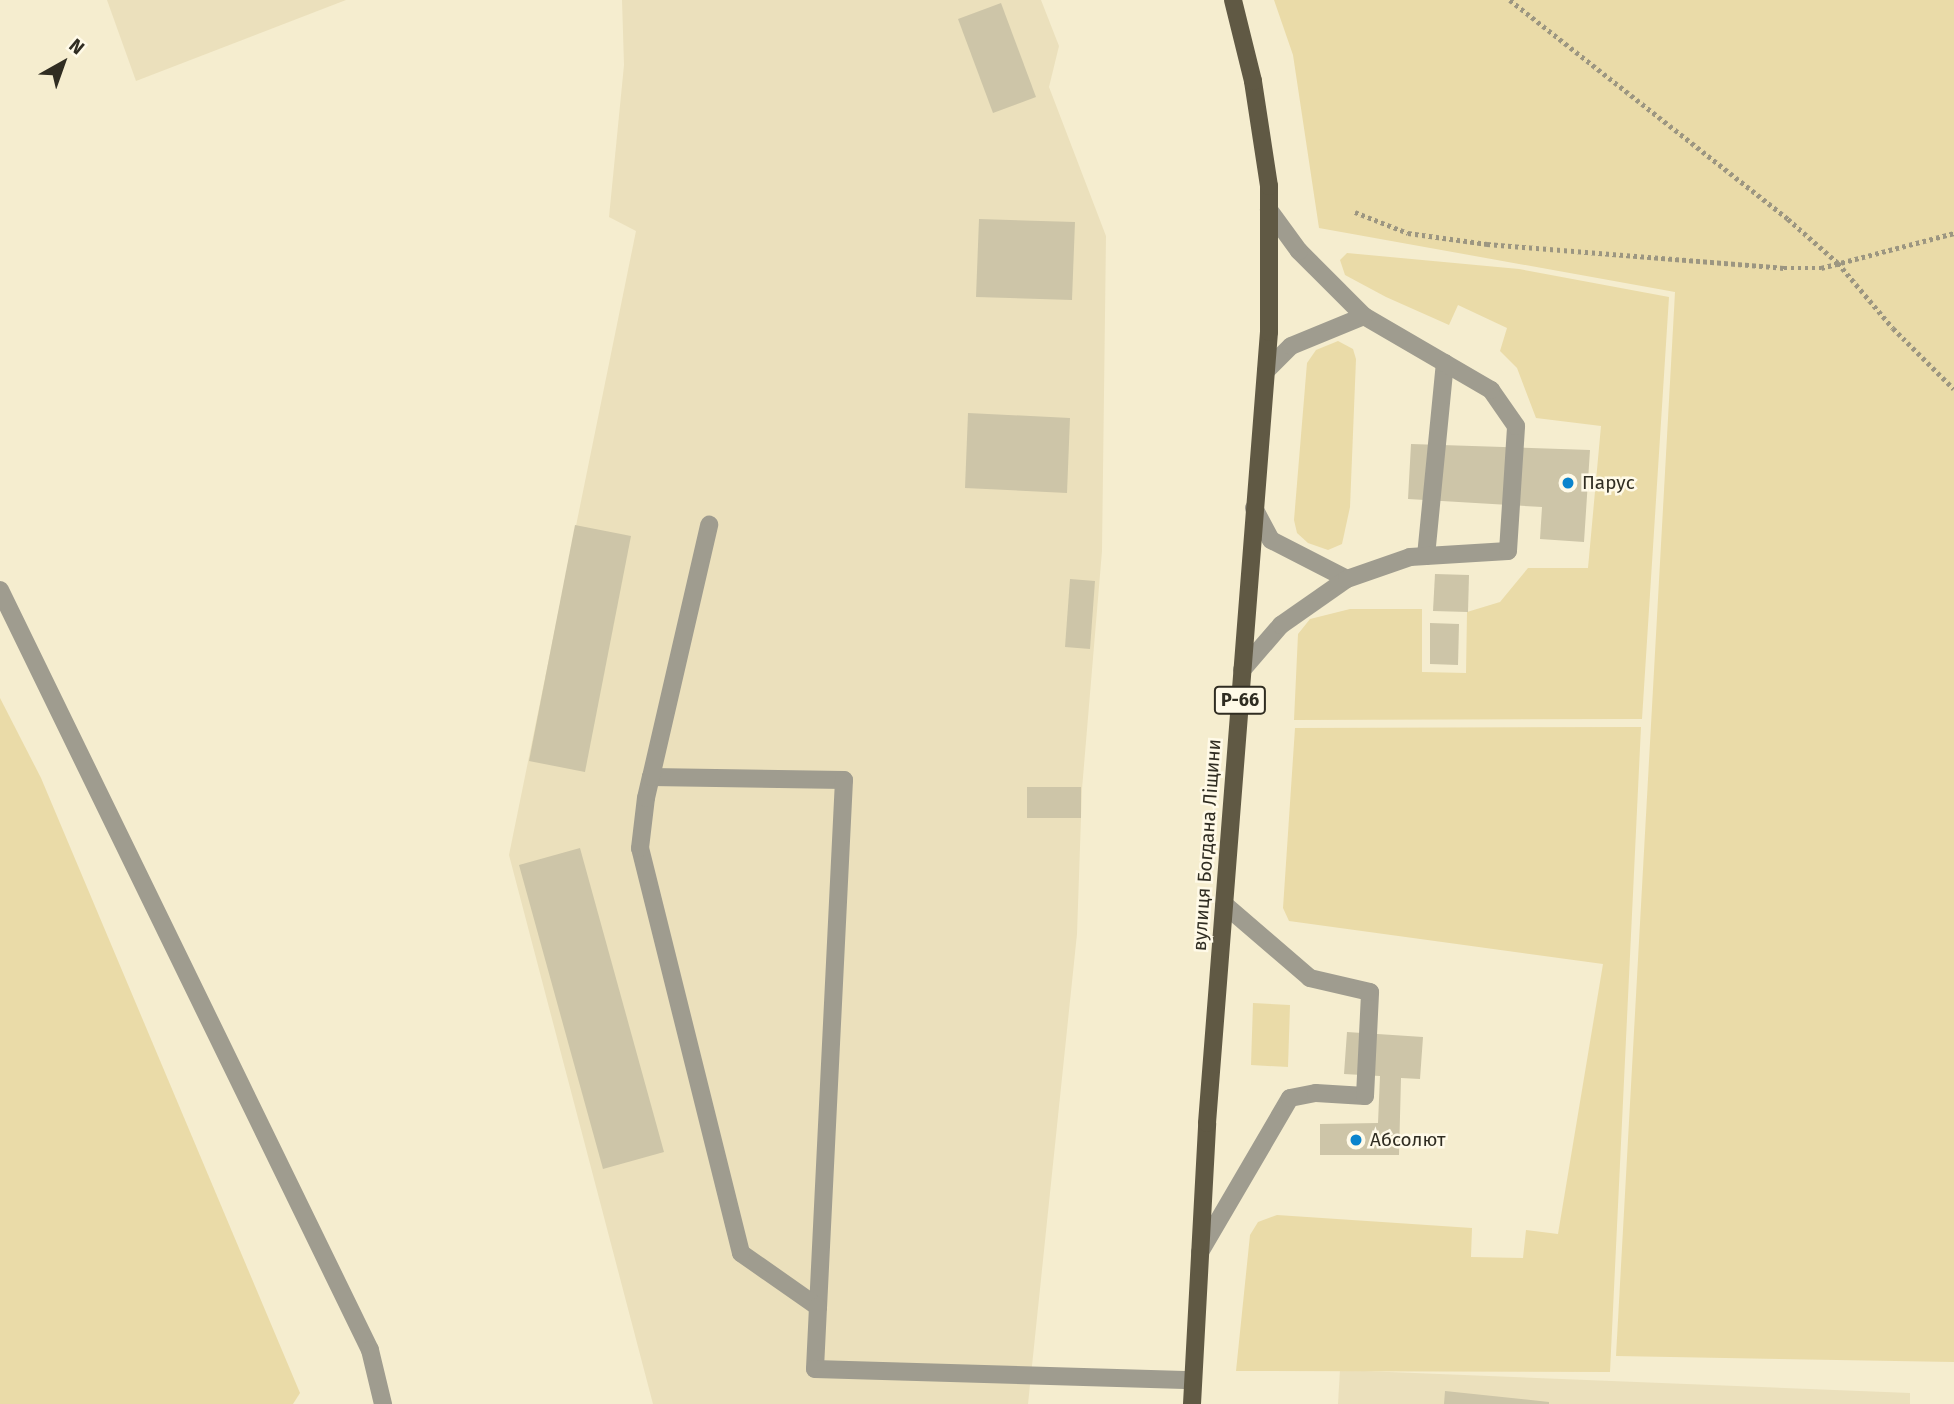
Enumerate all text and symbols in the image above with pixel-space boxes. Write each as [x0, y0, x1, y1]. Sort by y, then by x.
north arrow [28, 28, 98, 98]
text: N [65, 34, 89, 59]
place label: Парус [1582, 472, 1635, 494]
marker: Парус [1560, 475, 1576, 491]
road number: Р-66 [1214, 686, 1266, 714]
street label: вулиця Богдана Ліщини [1188, 738, 1226, 952]
place label: Абсолют [1370, 1129, 1445, 1151]
marker: Абсолют [1348, 1132, 1364, 1148]

